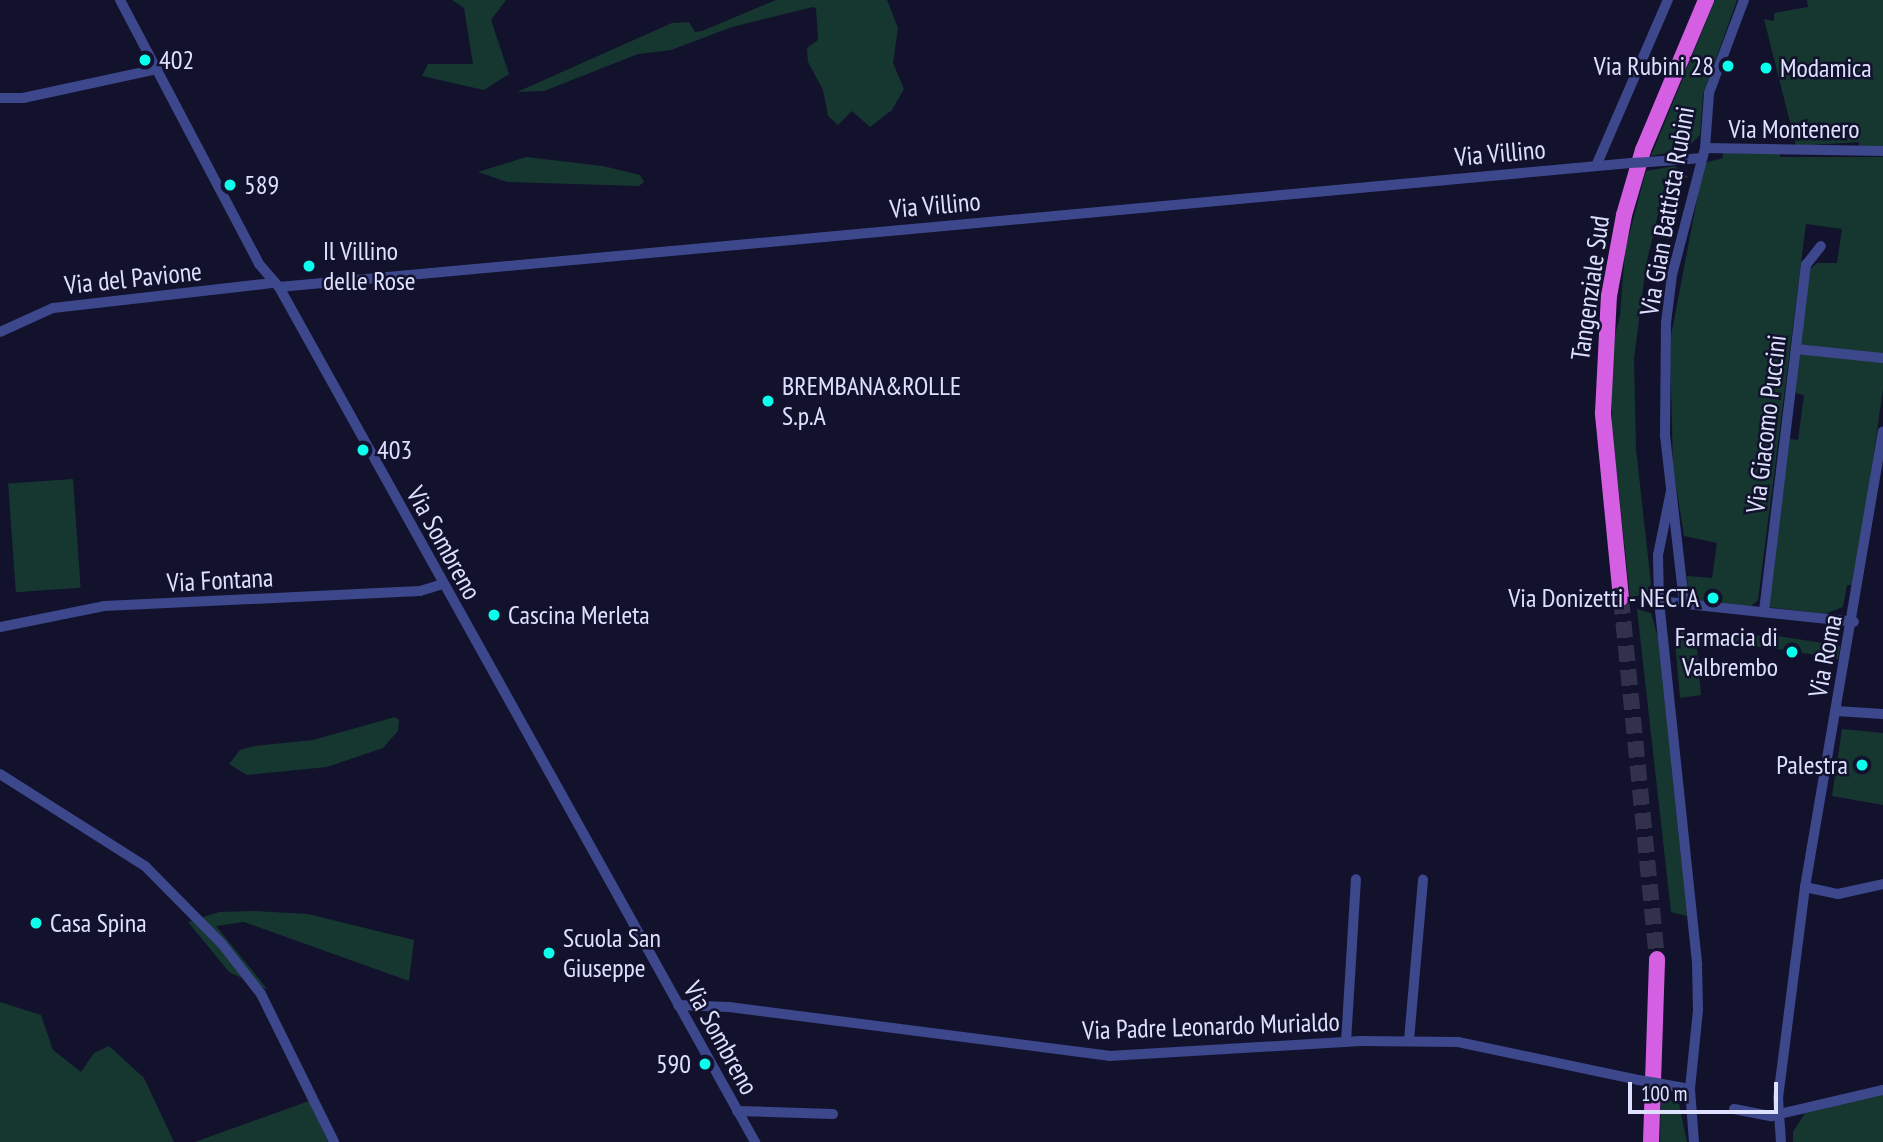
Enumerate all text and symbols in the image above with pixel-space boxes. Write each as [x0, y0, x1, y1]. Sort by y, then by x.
place label: 402 [159, 44, 194, 76]
place label: Via Rubini 28 [1594, 50, 1714, 82]
marker: 402 [137, 52, 153, 68]
place label: Modamica [1780, 52, 1872, 84]
marker: Via Rubini 28 [1720, 58, 1736, 74]
marker: Modamica [1758, 60, 1774, 76]
street label: Via Gian Battista Rubini [1633, 104, 1701, 318]
street label: Via Montenero [1729, 113, 1859, 145]
street label: Via Villino [1453, 133, 1547, 173]
place label: 589 [244, 169, 279, 201]
marker: 589 [222, 177, 238, 193]
street label: Via Villino [888, 185, 982, 225]
street label: Tangenziale Sud [1564, 214, 1616, 362]
place label: Il Villino delle Rose [323, 235, 416, 296]
street label: Via del Pavione [63, 255, 203, 301]
marker: Il Villino delle Rose [301, 258, 317, 274]
street label: Via Giacomo Puccini [1740, 333, 1792, 515]
place label: BREMBANA&ROLLE S.p.A [782, 370, 961, 432]
marker: BREMBANA&ROLLE S.p.A [760, 393, 776, 409]
place label: 403 [377, 434, 412, 466]
marker: 403 [355, 442, 371, 458]
street label: Via Sombreno [400, 481, 488, 605]
street label: Via Fontana [166, 562, 274, 598]
place label: Via Donizetti - NECTA [1506, 582, 1699, 614]
marker: Via Donizetti - NECTA [1705, 590, 1721, 606]
place label: Cascina Merleta [508, 599, 650, 631]
marker: Cascina Merleta [486, 607, 502, 623]
street label: Via Roma [1802, 612, 1848, 700]
place label: Farmacia di Valbrembo [1675, 621, 1778, 682]
marker: Farmacia di Valbrembo [1784, 644, 1800, 660]
place label: Palestra [1776, 749, 1848, 781]
marker: Palestra [1854, 757, 1870, 773]
place label: Casa Spina [50, 907, 147, 939]
marker: Casa Spina [28, 915, 44, 931]
place label: Scuola San Giuseppe [563, 922, 661, 984]
marker: Scuola San Giuseppe [541, 945, 557, 961]
street label: Via Sombreno [677, 976, 765, 1100]
street label: Via Padre Leonardo Murialdo [1082, 1006, 1340, 1046]
place label: 590 [656, 1048, 691, 1080]
marker: 590 [697, 1056, 713, 1072]
scale bar [1631, 1068, 1782, 1112]
text: 100 m [1641, 1080, 1687, 1107]

